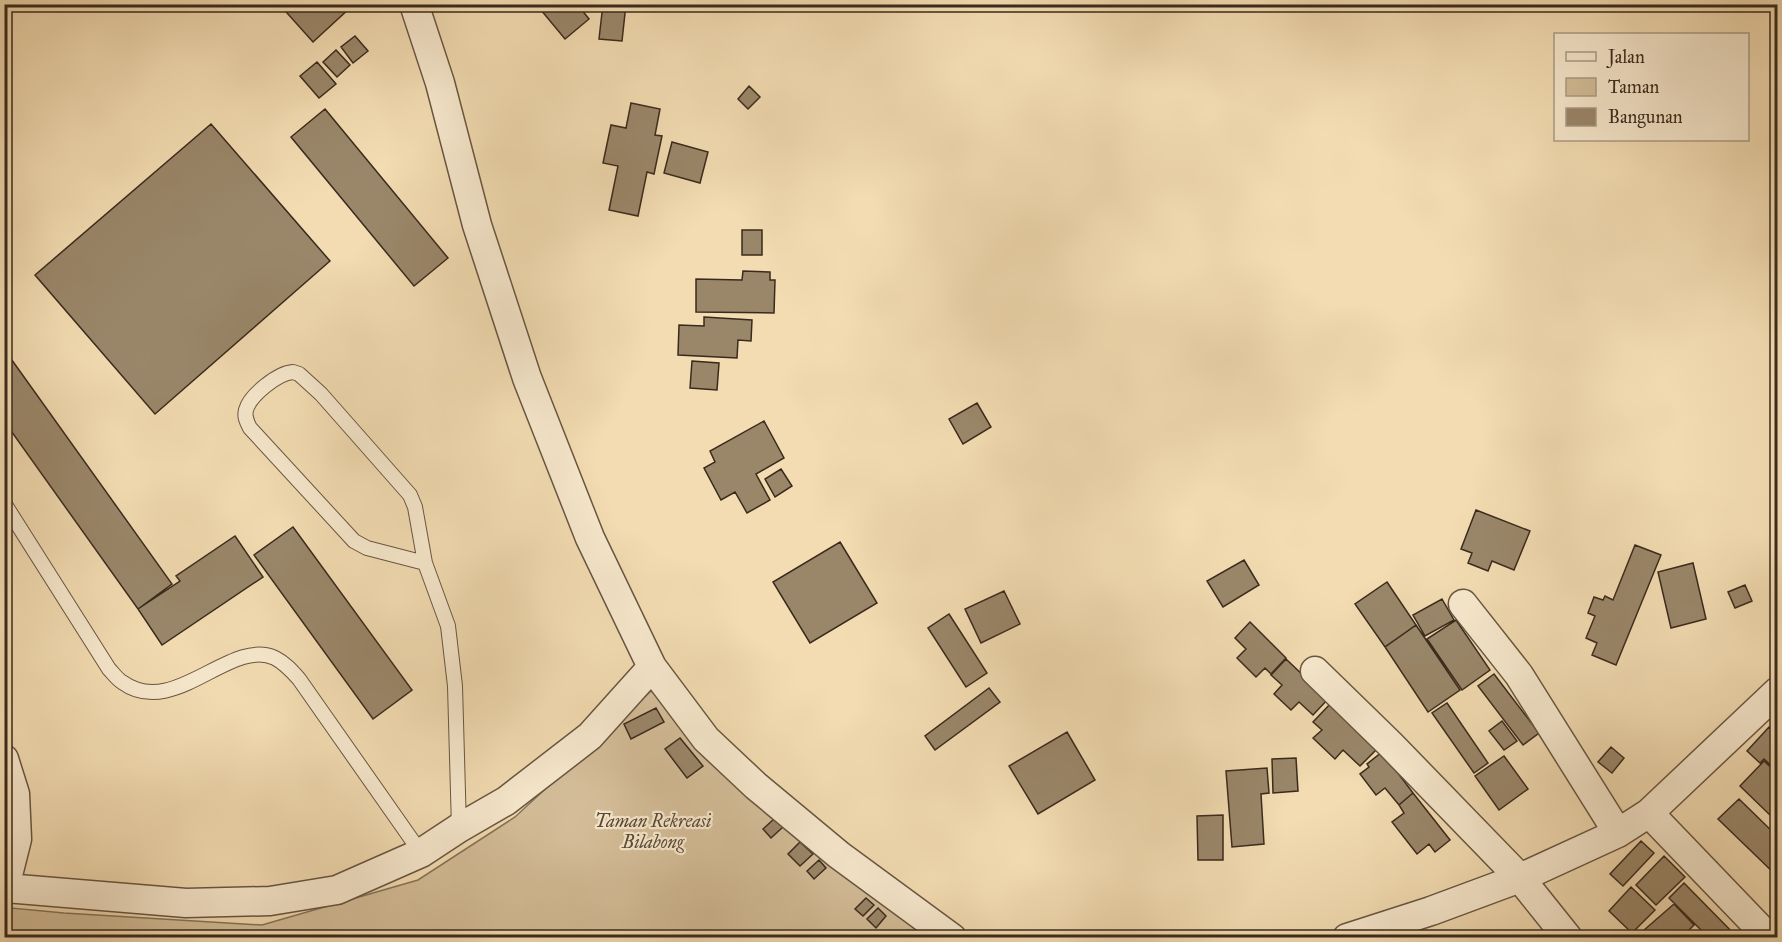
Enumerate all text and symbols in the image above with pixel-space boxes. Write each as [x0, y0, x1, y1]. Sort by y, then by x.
legend [1554, 33, 1749, 141]
text: Jalan [1606, 46, 1645, 69]
text: Taman [1608, 76, 1660, 98]
text: Bangunan [1608, 106, 1683, 129]
park label: Taman Rekreasi Bilabong [595, 810, 711, 853]

